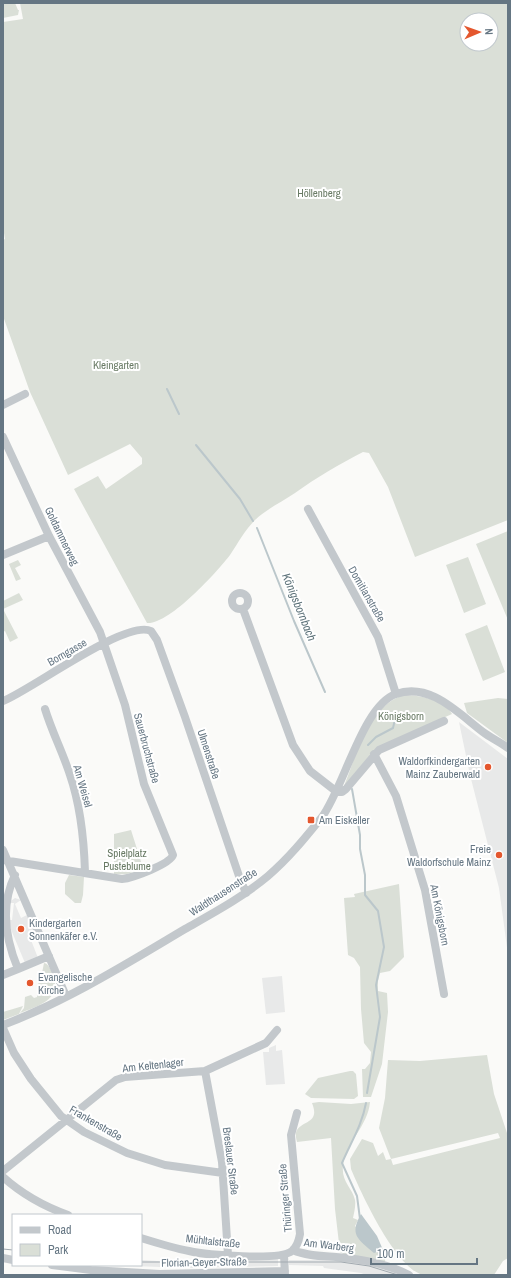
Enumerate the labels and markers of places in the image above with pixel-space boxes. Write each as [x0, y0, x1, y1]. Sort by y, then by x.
place label: Waldorfkindergarten Mainz Zauberwald [399, 754, 480, 781]
marker: Waldorfkindergarten Mainz Zauberwald [483, 762, 493, 772]
place label: Am Eiskeller [318, 813, 370, 827]
marker: Am Eiskeller [306, 815, 316, 825]
place label: Freie Waldorfschule Mainz [407, 842, 491, 869]
marker: Freie Waldorfschule Mainz [494, 850, 504, 860]
place label: Kindergarten Sonnenkäfer e.V. [29, 916, 98, 943]
marker: Kindergarten Sonnenkäfer e.V. [16, 924, 26, 934]
place label: Evangelische Kirche [38, 970, 92, 997]
marker: Evangelische Kirche [25, 978, 35, 988]

